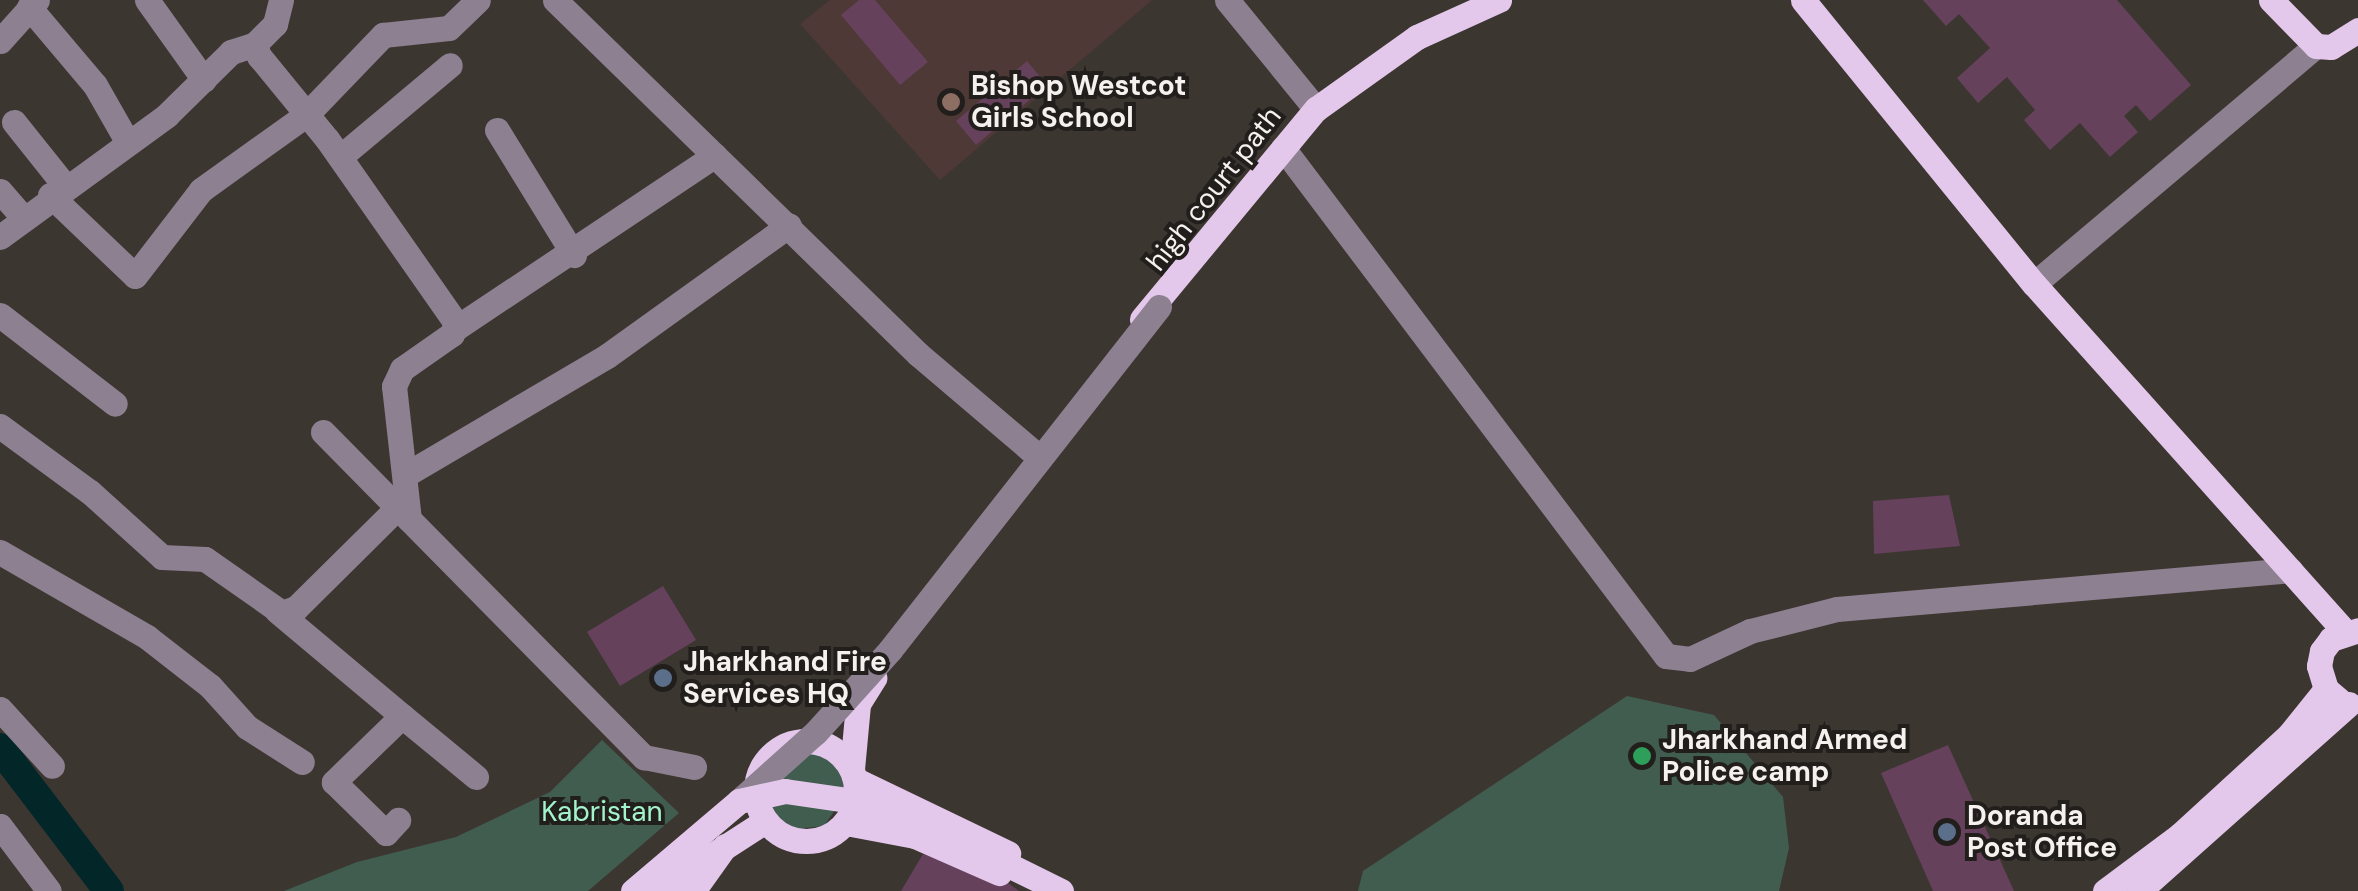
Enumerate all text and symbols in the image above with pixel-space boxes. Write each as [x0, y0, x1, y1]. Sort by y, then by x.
place label: Bishop Westcot Girls School [971, 69, 1186, 135]
marker: Bishop Westcot Girls School [940, 91, 962, 113]
street label: high court path [1140, 100, 1288, 278]
place label: Jharkhand Fire Services HQ [683, 645, 887, 711]
marker: Jharkhand Fire Services HQ [652, 667, 674, 689]
place label: Jharkhand Armed Police camp [1662, 723, 1907, 789]
marker: Jharkhand Armed Police camp [1631, 745, 1653, 767]
park label: Kabristan [541, 795, 663, 829]
place label: Doranda Post Office [1967, 799, 2117, 865]
marker: Doranda Post Office [1936, 821, 1958, 843]

